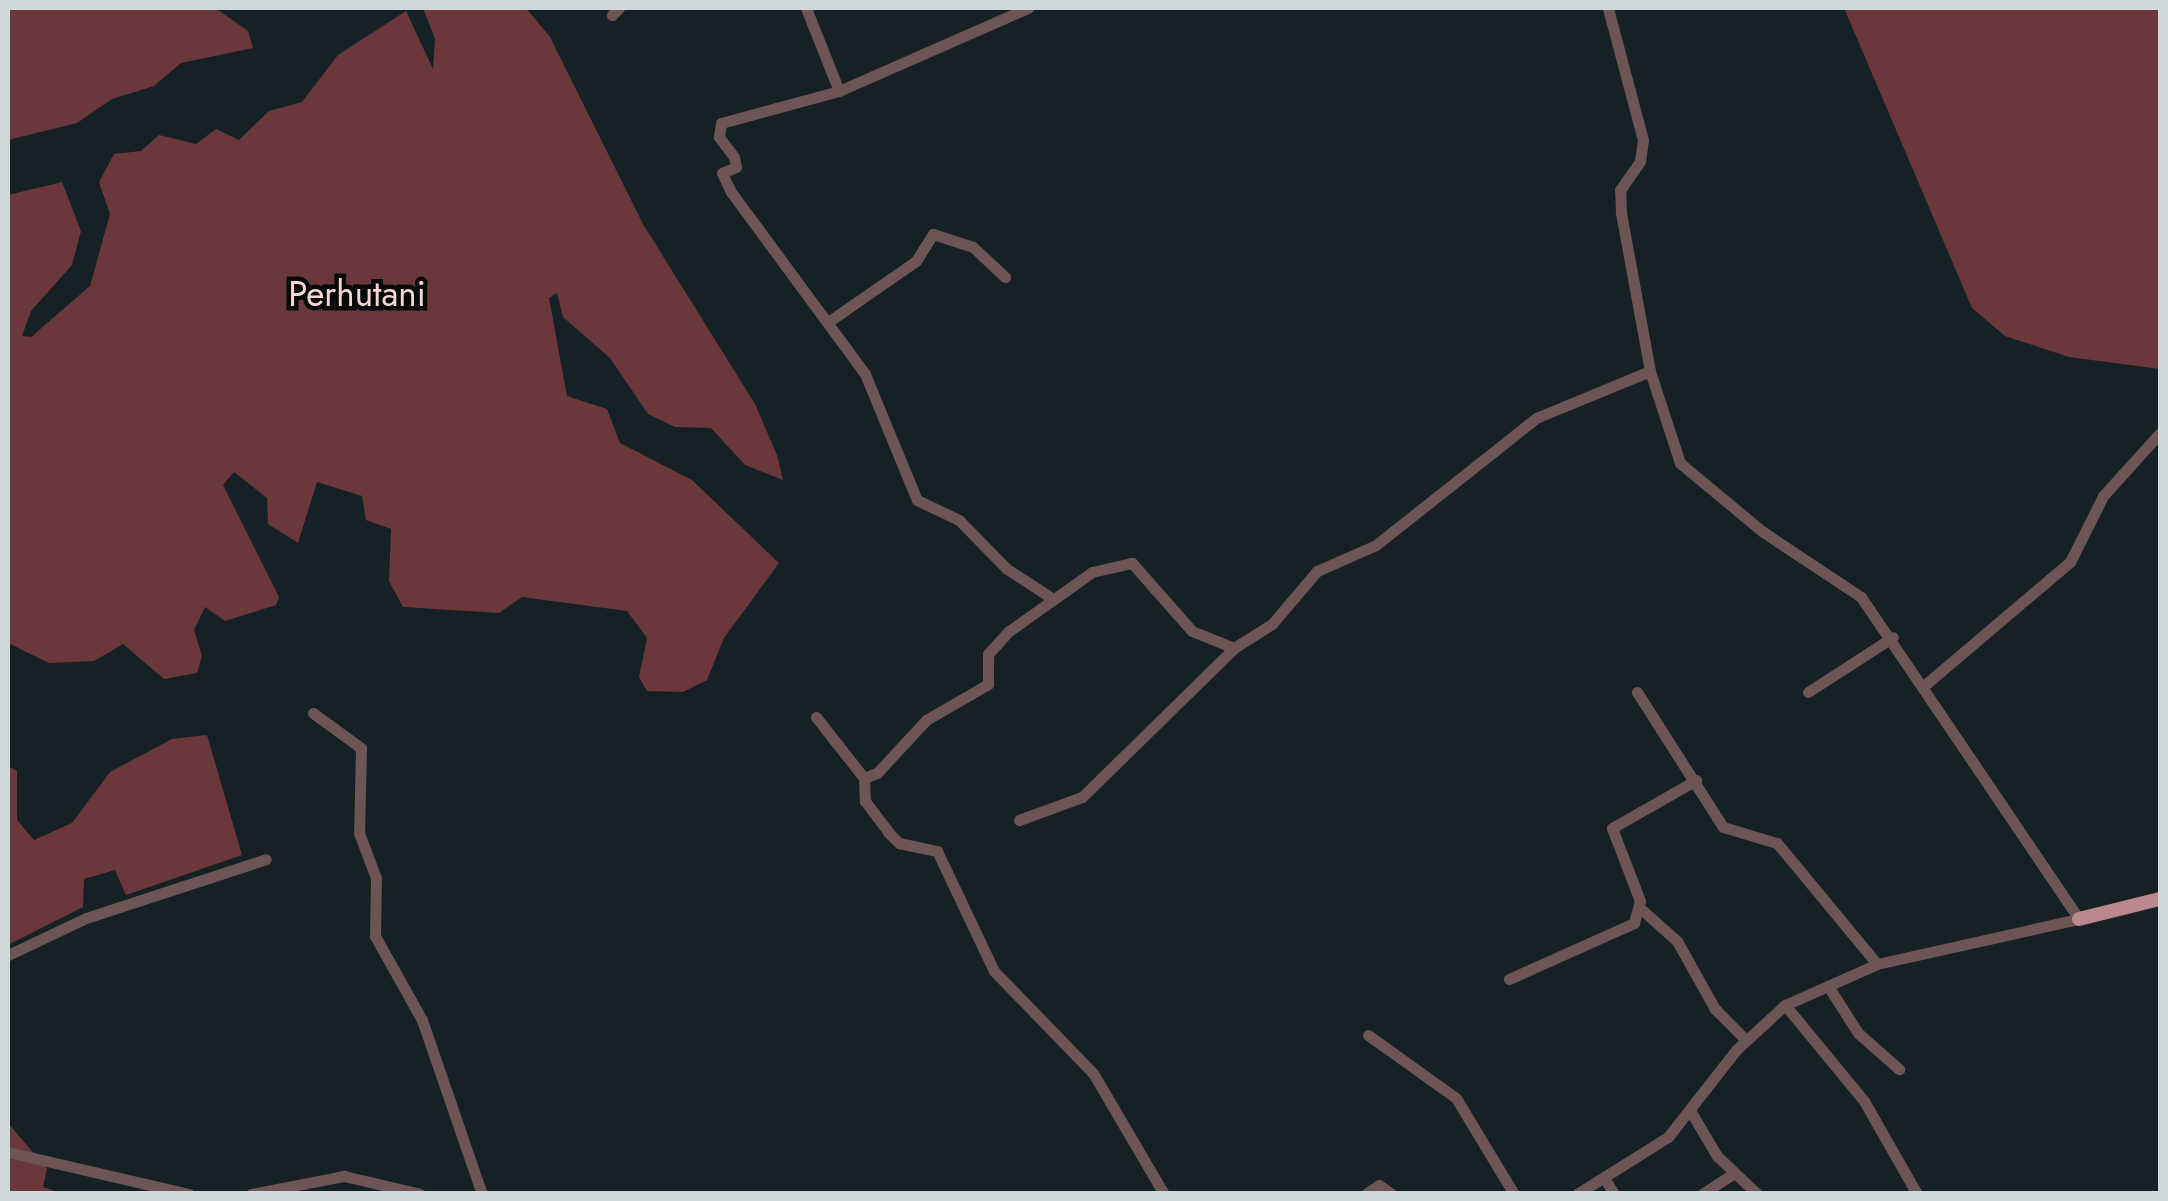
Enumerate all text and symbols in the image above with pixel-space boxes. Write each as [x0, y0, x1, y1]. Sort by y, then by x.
park label: Perhutani [288, 273, 426, 315]

